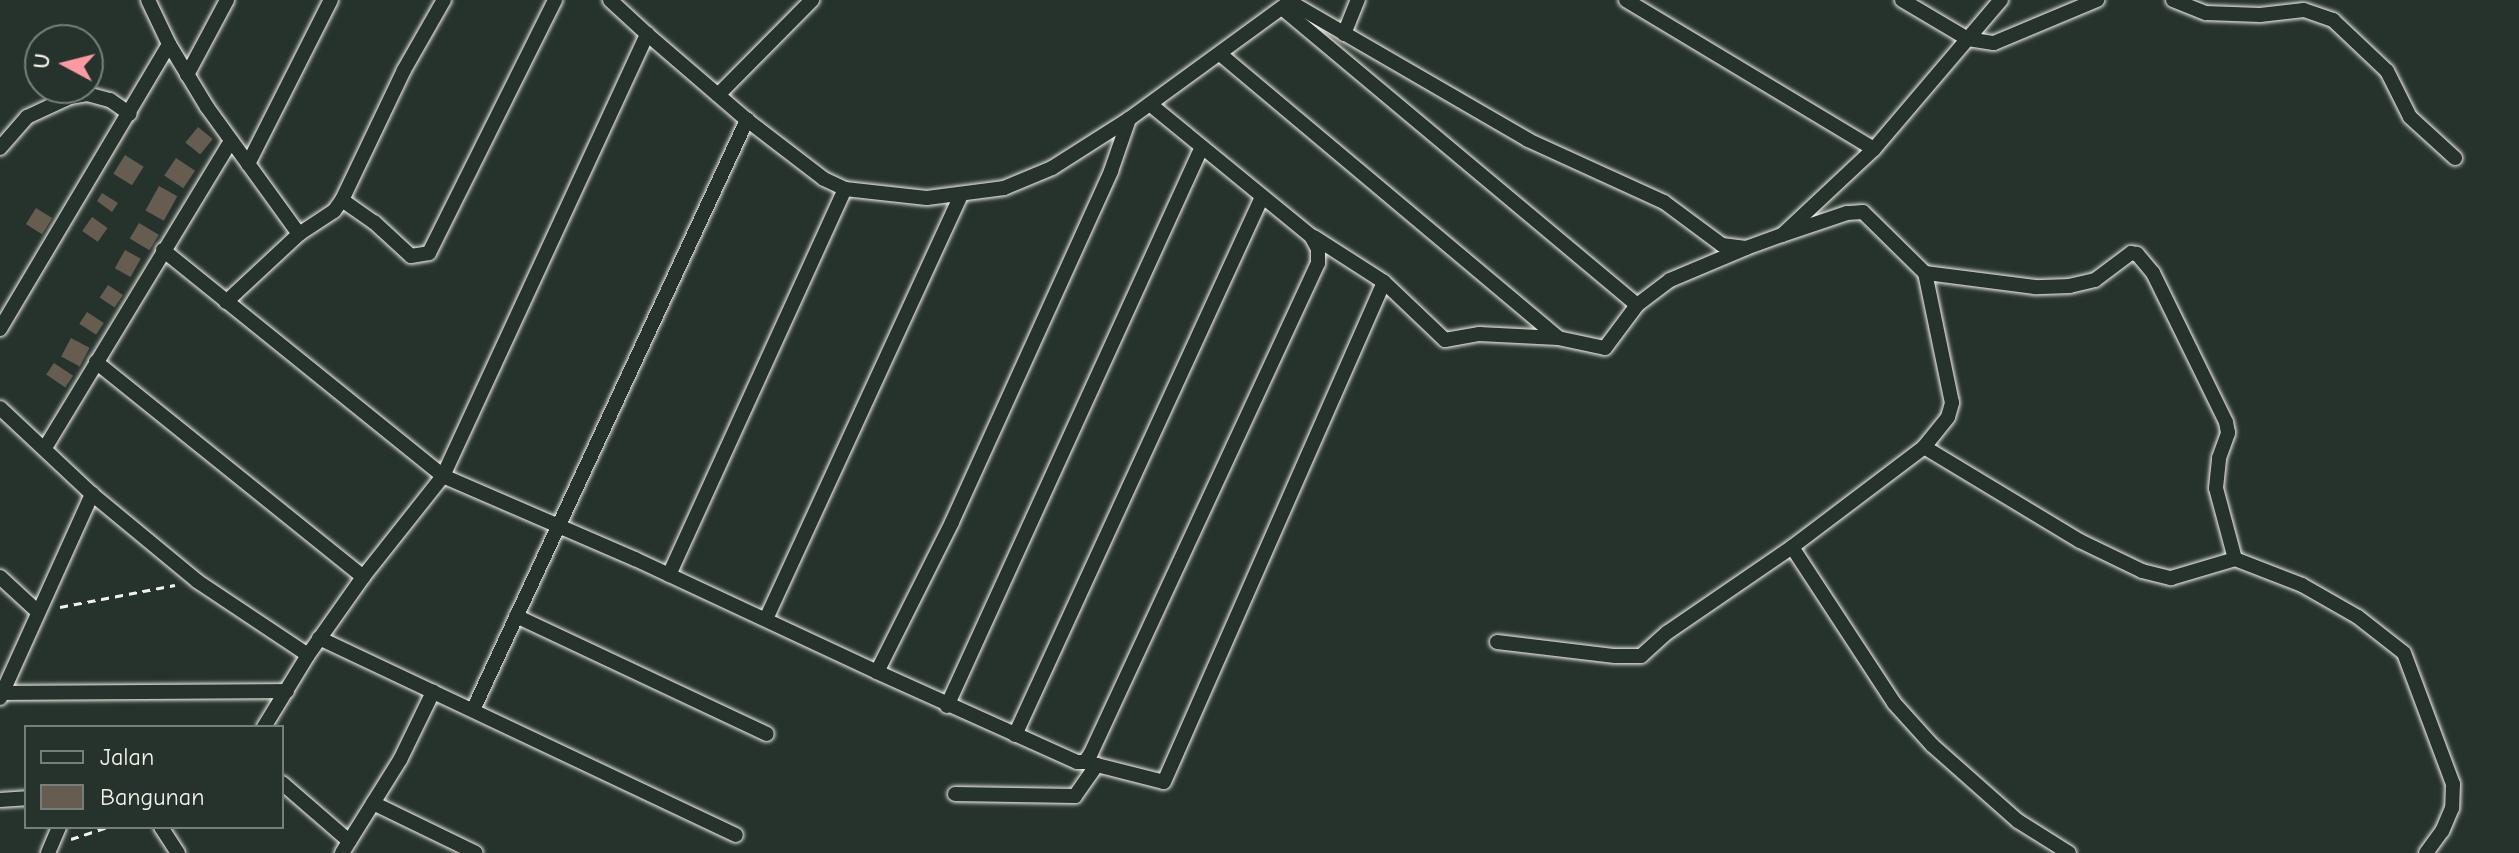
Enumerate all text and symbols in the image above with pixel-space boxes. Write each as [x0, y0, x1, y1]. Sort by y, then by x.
north arrow [24, 24, 104, 104]
text: U [28, 52, 56, 70]
legend [24, 725, 284, 829]
text: Jalan [100, 743, 154, 771]
text: Bangunan [100, 783, 204, 811]

